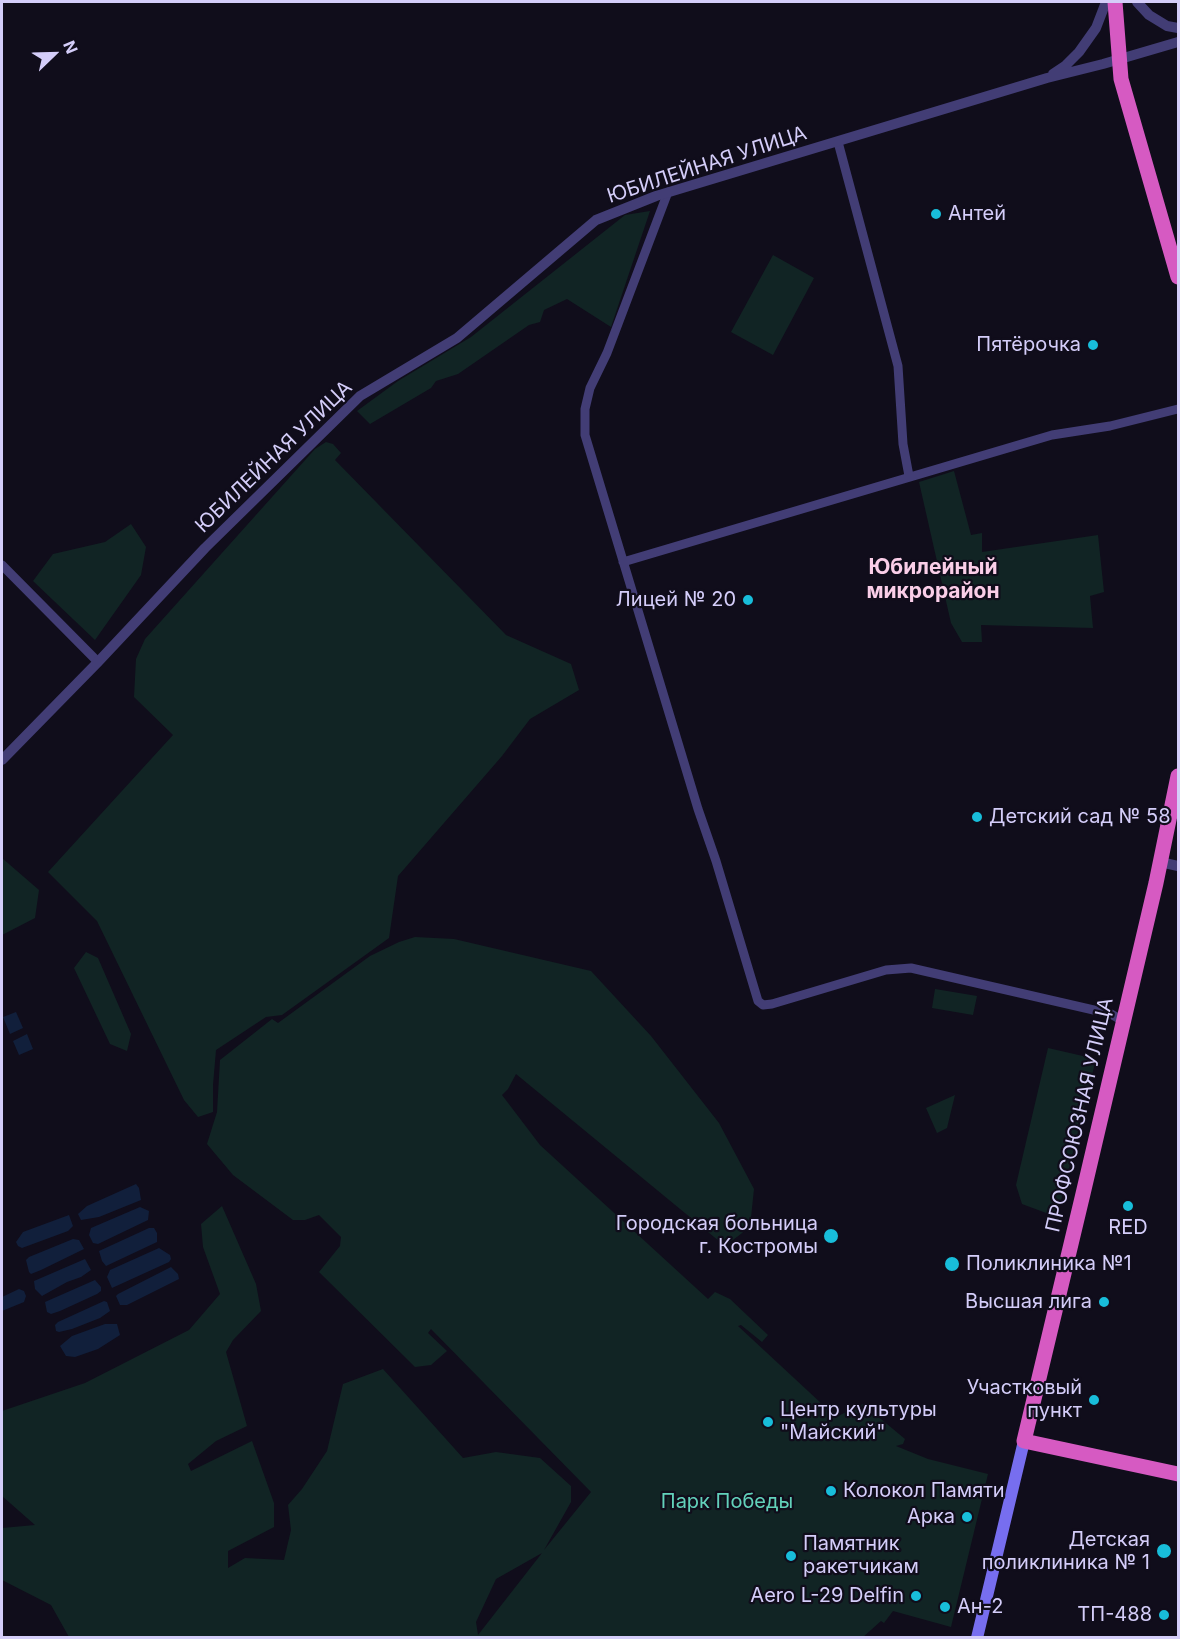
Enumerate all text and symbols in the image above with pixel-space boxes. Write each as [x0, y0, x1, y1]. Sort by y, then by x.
north arrow [24, 24, 84, 84]
text: N [59, 37, 82, 56]
street label: ЮБИЛЕЙНАЯ УЛИЦА [604, 121, 810, 209]
place label: Антей [948, 202, 1006, 226]
marker: Антей [929, 207, 943, 221]
place label: Пятёрочка [976, 333, 1081, 357]
marker: Пятёрочка [1086, 338, 1100, 352]
street label: ЮБИЛЕЙНАЯ УЛИЦА [191, 376, 357, 538]
district label: Юбилейный микрорайон [866, 555, 1000, 605]
place label: Лицей № 20 [616, 588, 736, 612]
marker: Лицей № 20 [741, 593, 755, 607]
place label: Детский сад № 58 [989, 805, 1171, 829]
marker: Детский сад № 58 [970, 810, 984, 824]
street label: ПРОФСОЮЗНАЯ УЛИЦА [1041, 995, 1119, 1235]
marker: RED [1121, 1199, 1135, 1213]
place label: Городская больница г. Костромы [616, 1212, 818, 1259]
place label: RED [1108, 1216, 1148, 1240]
marker: Городская больница г. Костромы [822, 1227, 840, 1245]
place label: Поликлиника №1 [966, 1252, 1132, 1276]
marker: Поликлиника №1 [943, 1255, 961, 1273]
place label: Высшая лига [965, 1290, 1092, 1314]
marker: Высшая лига [1097, 1295, 1111, 1309]
place label: Участковый пункт [967, 1376, 1082, 1423]
marker: Участковый пункт [1087, 1393, 1101, 1407]
place label: Центр культуры "Майский" [780, 1398, 937, 1445]
marker: Центр культуры "Майский" [761, 1415, 775, 1429]
place label: Колокол Памяти [843, 1479, 1005, 1503]
marker: Колокол Памяти [824, 1484, 838, 1498]
park label: Парк Победы [661, 1490, 793, 1514]
place label: Арка [907, 1505, 955, 1529]
marker: Арка [960, 1510, 974, 1524]
place label: Детская поликлиника № 1 [982, 1528, 1150, 1575]
place label: Памятник ракетчикам [803, 1532, 919, 1579]
marker: Детская поликлиника № 1 [1155, 1542, 1173, 1560]
marker: Памятник ракетчикам [784, 1549, 798, 1563]
place label: Aero L-29 Delfin [750, 1584, 904, 1608]
marker: Aero L-29 Delfin [909, 1589, 923, 1603]
place label: Ан-2 [957, 1595, 1003, 1619]
marker: Ан-2 [938, 1600, 952, 1614]
place label: ТП-488 [1077, 1603, 1152, 1627]
marker: ТП-488 [1157, 1608, 1171, 1622]

